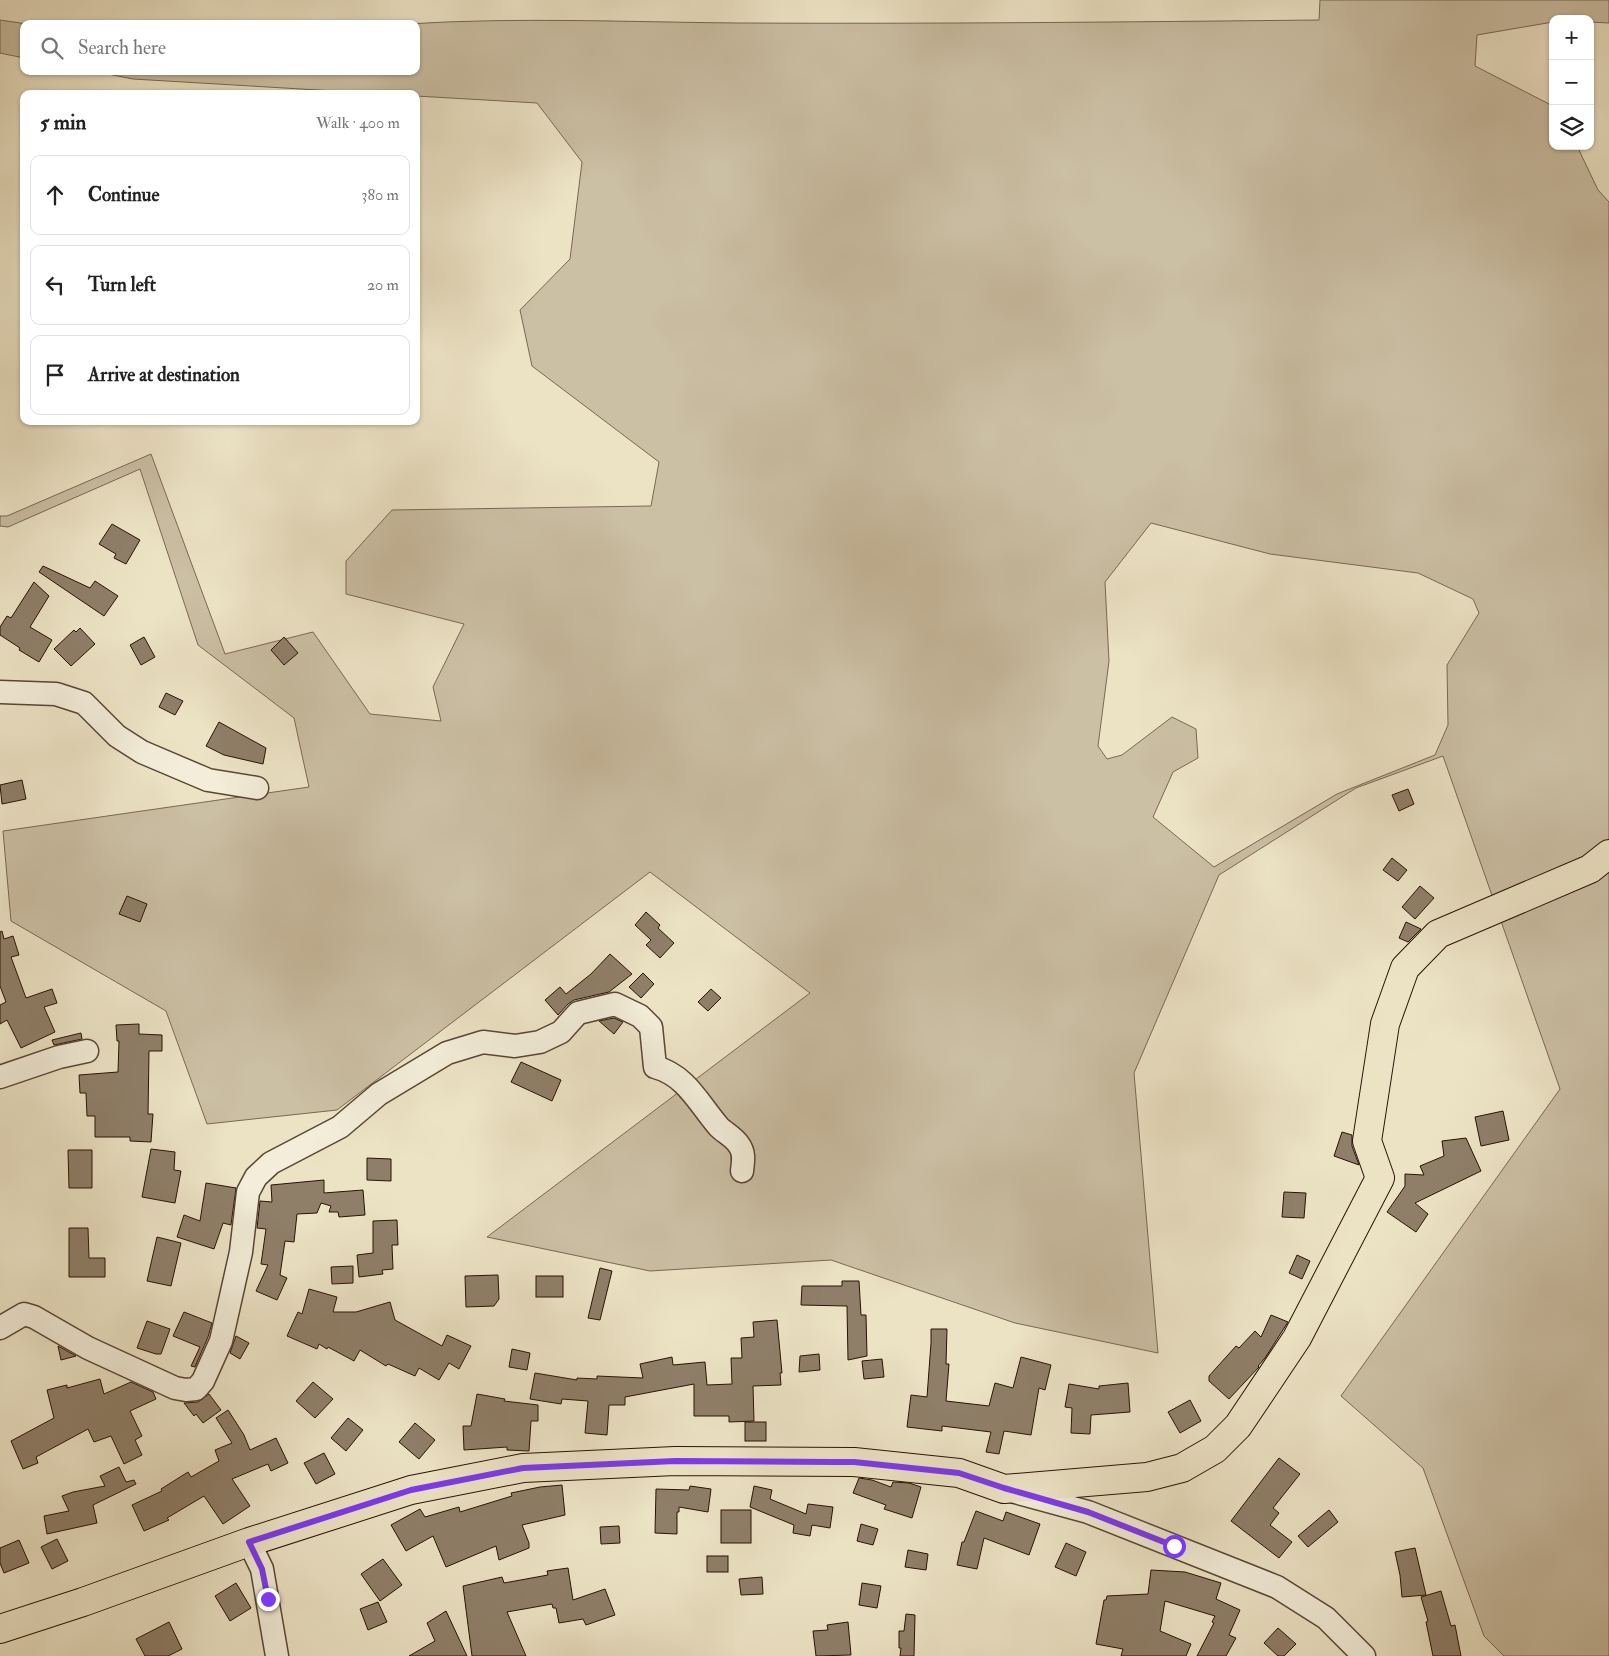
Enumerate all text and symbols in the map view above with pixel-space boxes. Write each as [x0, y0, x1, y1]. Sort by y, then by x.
map controls [1549, 15, 1594, 150]
button: + [1549, 15, 1594, 60]
search box [20, 20, 420, 75]
icon: search [38, 34, 66, 62]
text: Search here [78, 36, 166, 60]
button: − [1549, 60, 1594, 105]
button: layers [1549, 105, 1594, 150]
text: 5 min [40, 109, 86, 136]
text: Walk · 400 m [316, 113, 400, 133]
icon: ahead [41, 181, 69, 209]
text: Continue [88, 183, 159, 207]
text: 380 m [361, 185, 399, 205]
icon: left [41, 271, 69, 299]
text: Turn left [88, 273, 156, 297]
text: 20 m [367, 275, 399, 295]
icon: arrive [41, 361, 69, 389]
text: Arrive at destination [88, 363, 240, 387]
route start [1163, 1535, 1186, 1558]
route end [257, 1588, 280, 1611]

